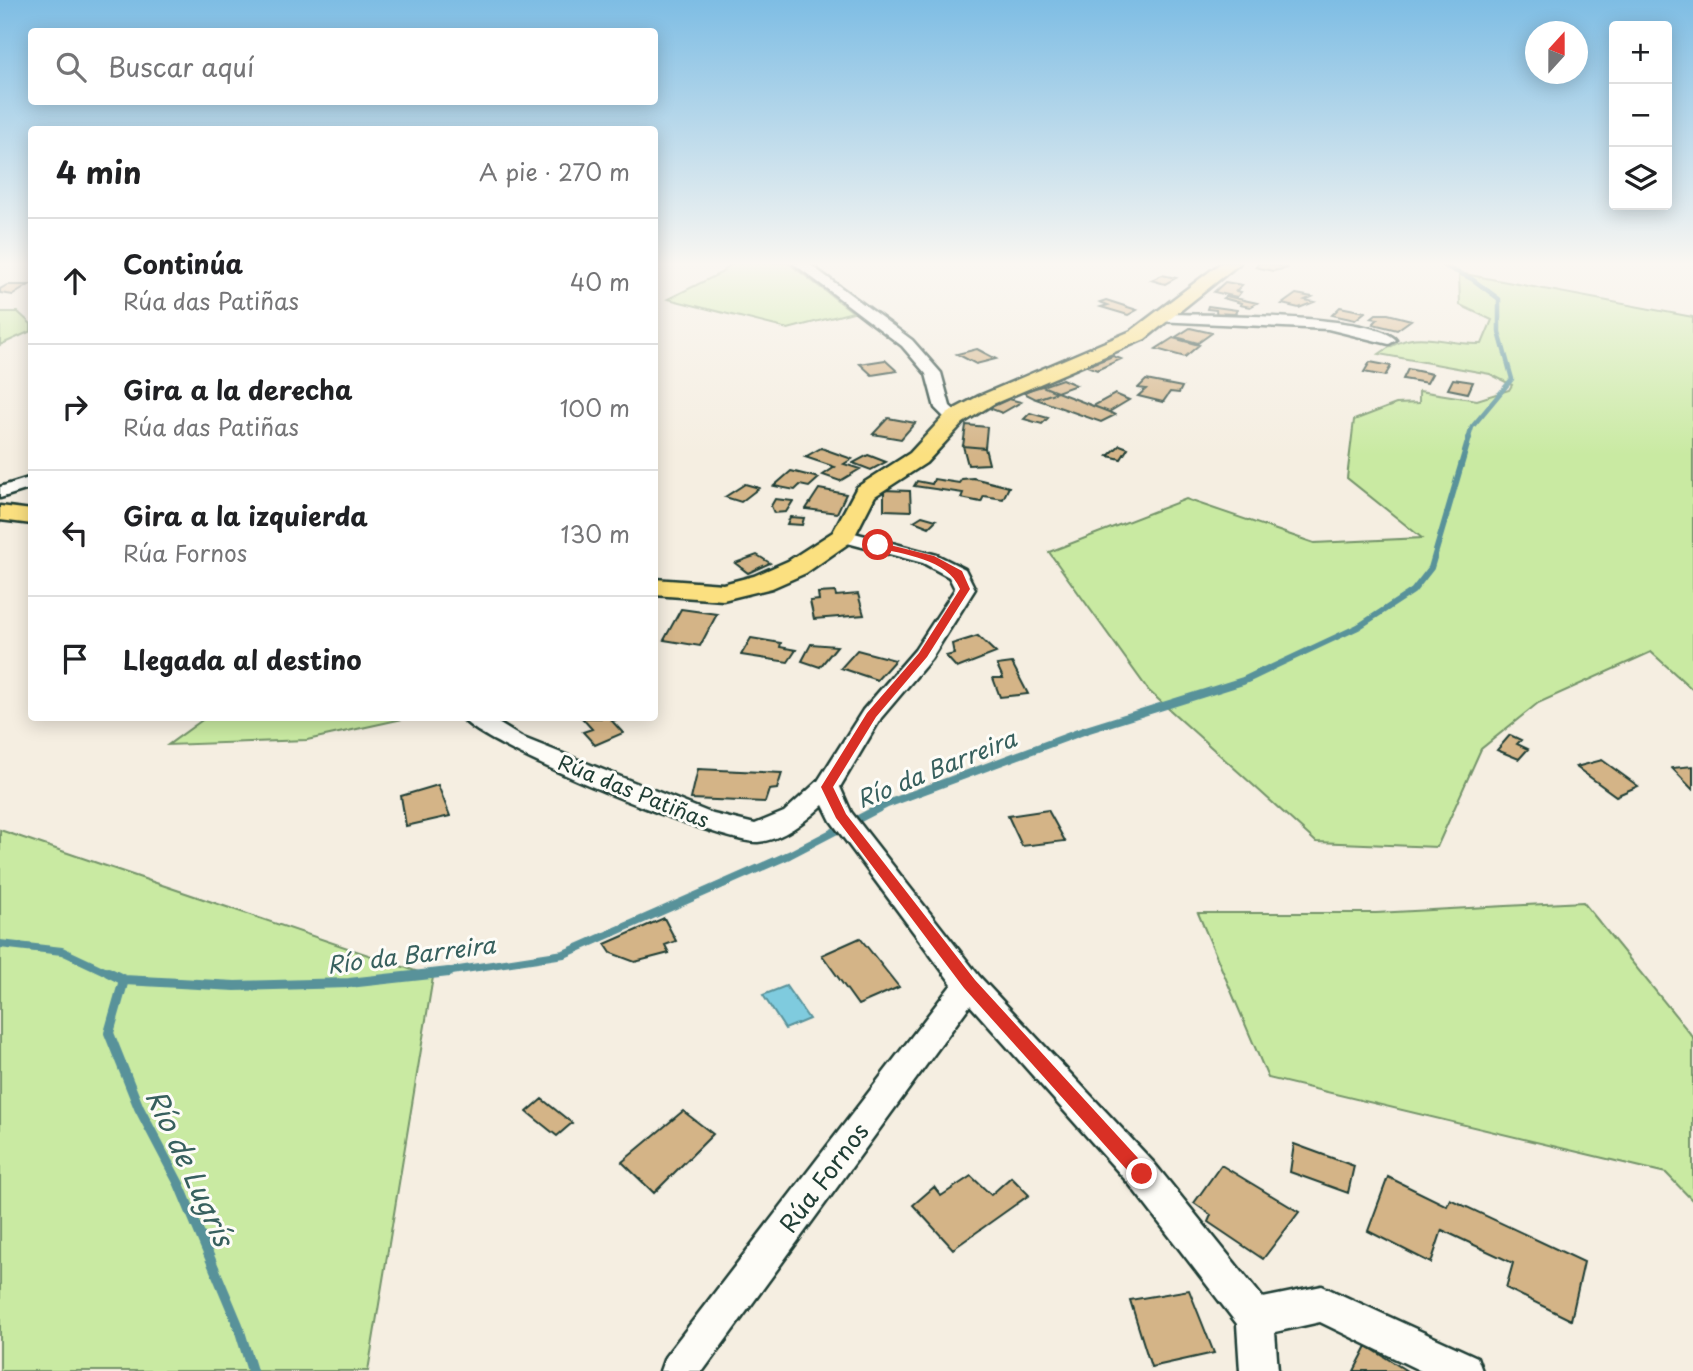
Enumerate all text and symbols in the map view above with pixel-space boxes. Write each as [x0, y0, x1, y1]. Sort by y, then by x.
north arrow [1525, 21, 1588, 84]
map controls [1609, 21, 1672, 210]
button: + [1609, 21, 1672, 84]
search box [28, 28, 658, 105]
text: Buscar aquí [108, 47, 254, 86]
icon: search [52, 48, 90, 86]
button: − [1609, 84, 1672, 147]
button: layers [1609, 147, 1672, 210]
text: 4 min [56, 149, 142, 194]
text: A pie · 270 m [479, 154, 630, 189]
text: Continúa [123, 244, 243, 283]
icon: ahead [56, 262, 94, 300]
text: 40 m [570, 264, 630, 299]
text: Rúa das Patiñas [123, 283, 299, 318]
text: Gira a la derecha [123, 370, 353, 409]
icon: right [56, 388, 94, 426]
text: 100 m [560, 390, 630, 425]
text: Rúa das Patiñas [123, 409, 299, 444]
text: Gira a la izquierda [123, 496, 368, 535]
icon: left [56, 514, 94, 552]
text: 130 m [560, 516, 630, 551]
route start [862, 529, 893, 560]
text: Rúa Fornos [123, 535, 247, 570]
icon: arrive [56, 640, 94, 678]
text: Llegada al destino [123, 640, 362, 679]
water label: Río da Barreira [851, 720, 1022, 816]
street label: Rúa das Patiñas [554, 745, 714, 835]
water label: Río da Barreira [325, 926, 498, 982]
water label: Río de Lugrís [136, 1082, 247, 1254]
street label: Rúa Fornos [770, 1114, 876, 1240]
route end [1126, 1158, 1157, 1189]

